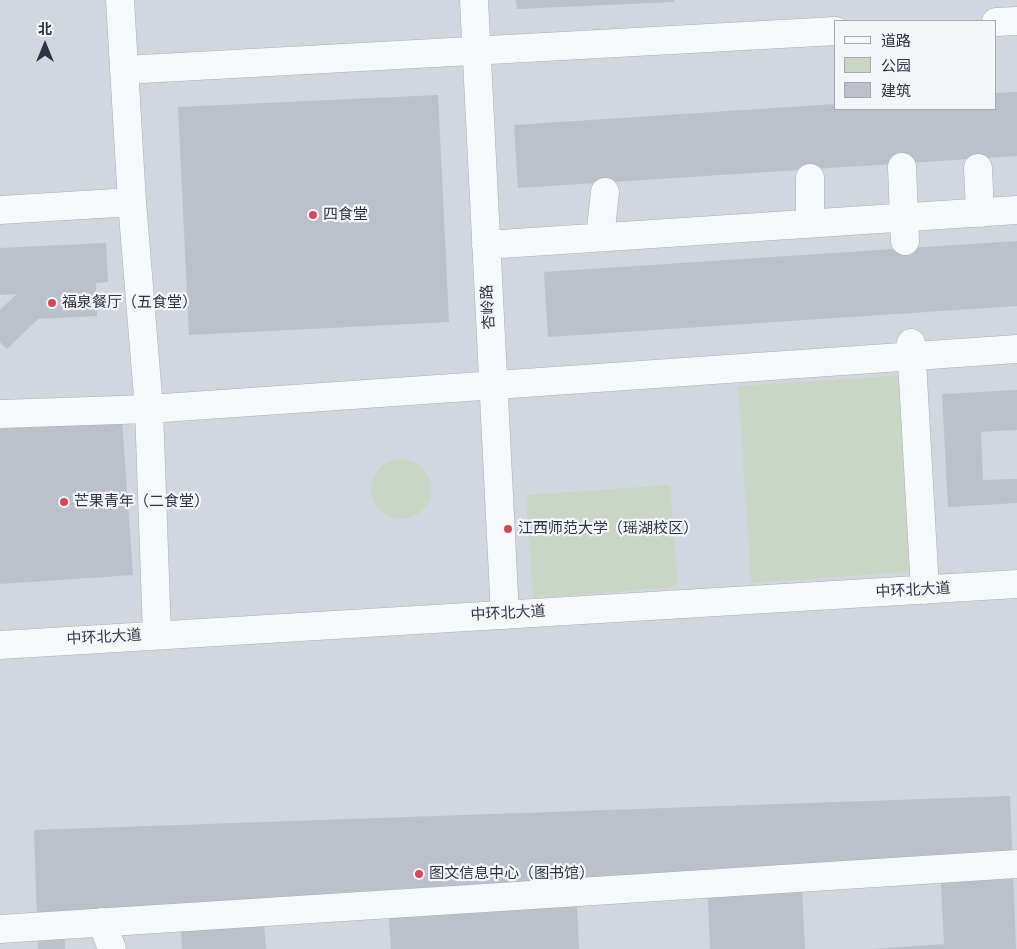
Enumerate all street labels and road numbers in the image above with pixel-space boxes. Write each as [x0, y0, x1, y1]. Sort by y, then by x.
street label: 杏岭路 [479, 284, 499, 330]
street label: 中环北大道 [875, 580, 951, 602]
street label: 中环北大道 [470, 603, 546, 625]
street label: 中环北大道 [66, 627, 142, 649]

